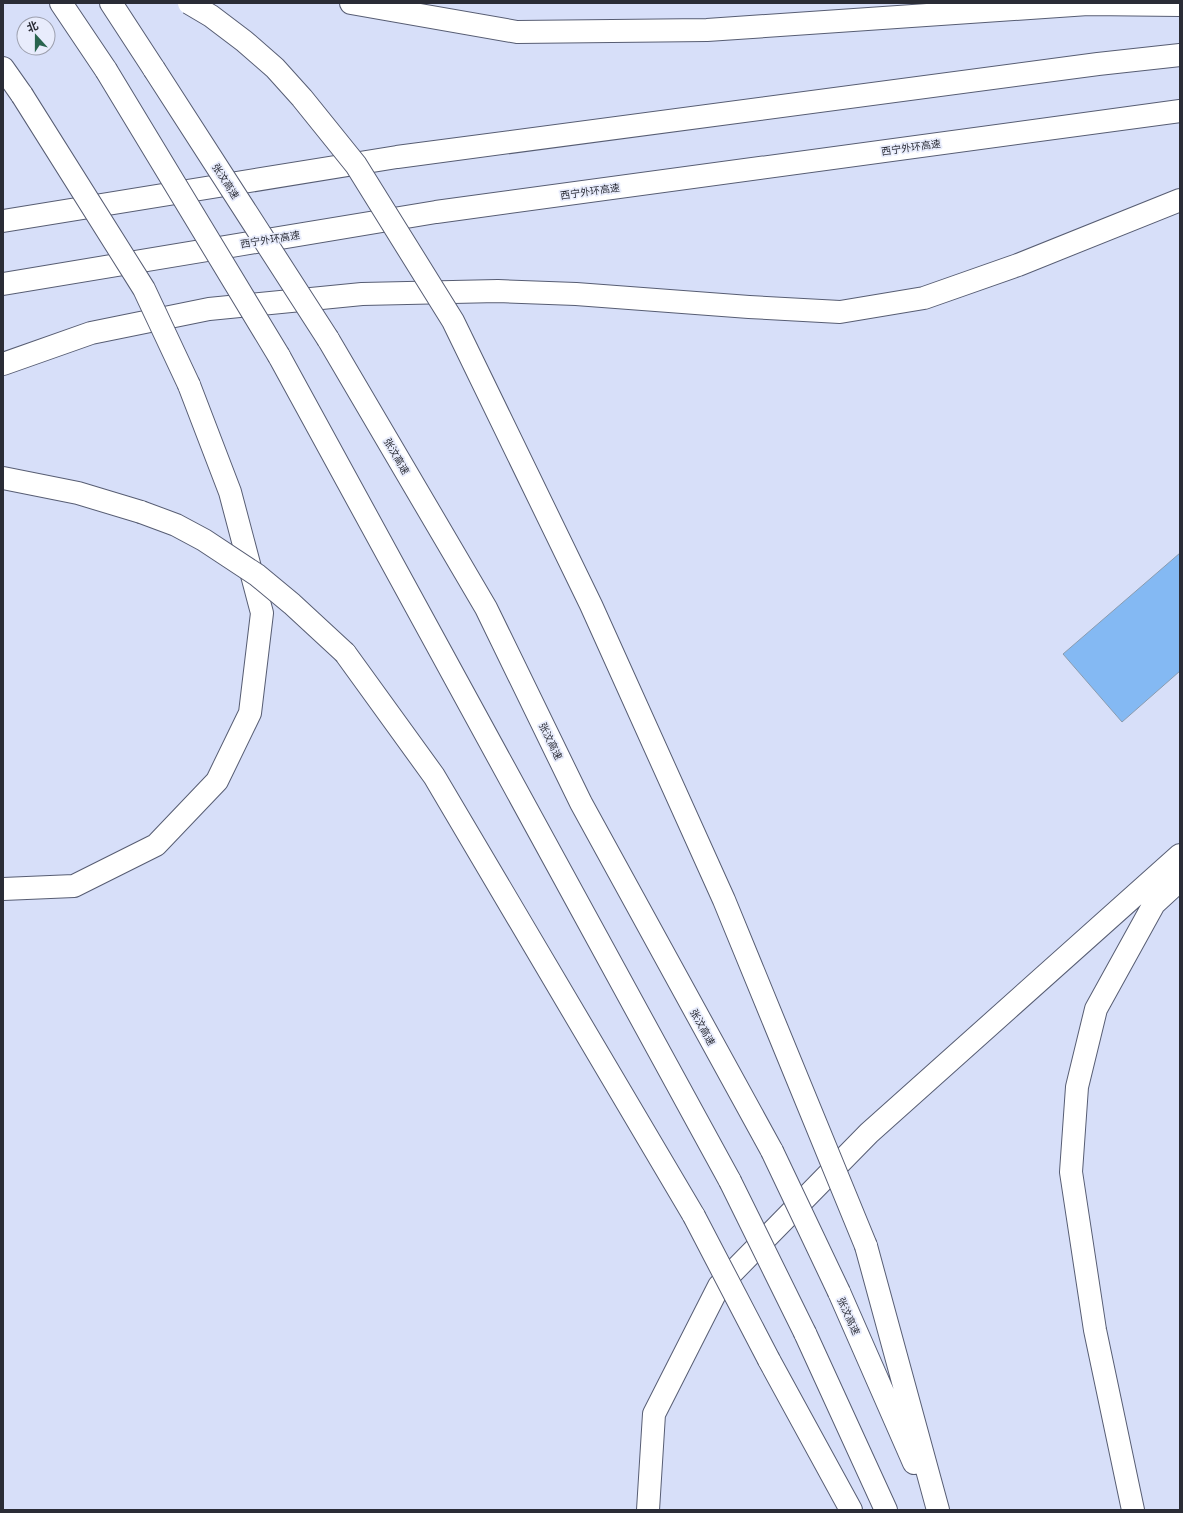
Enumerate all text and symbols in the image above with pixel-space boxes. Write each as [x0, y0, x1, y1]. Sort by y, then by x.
north arrow [16, 16, 56, 56]
text: 北 [25, 18, 40, 36]
street label: 西宁外环高速 [880, 137, 942, 159]
street label: 张汶高速 [208, 161, 242, 202]
street label: 西宁外环高速 [559, 181, 621, 203]
street label: 西宁外环高速 [239, 228, 301, 252]
street label: 张汶高速 [380, 436, 412, 477]
street label: 张汶高速 [535, 720, 565, 762]
street label: 张汶高速 [686, 1007, 718, 1048]
street label: 张汶高速 [834, 1295, 863, 1338]

